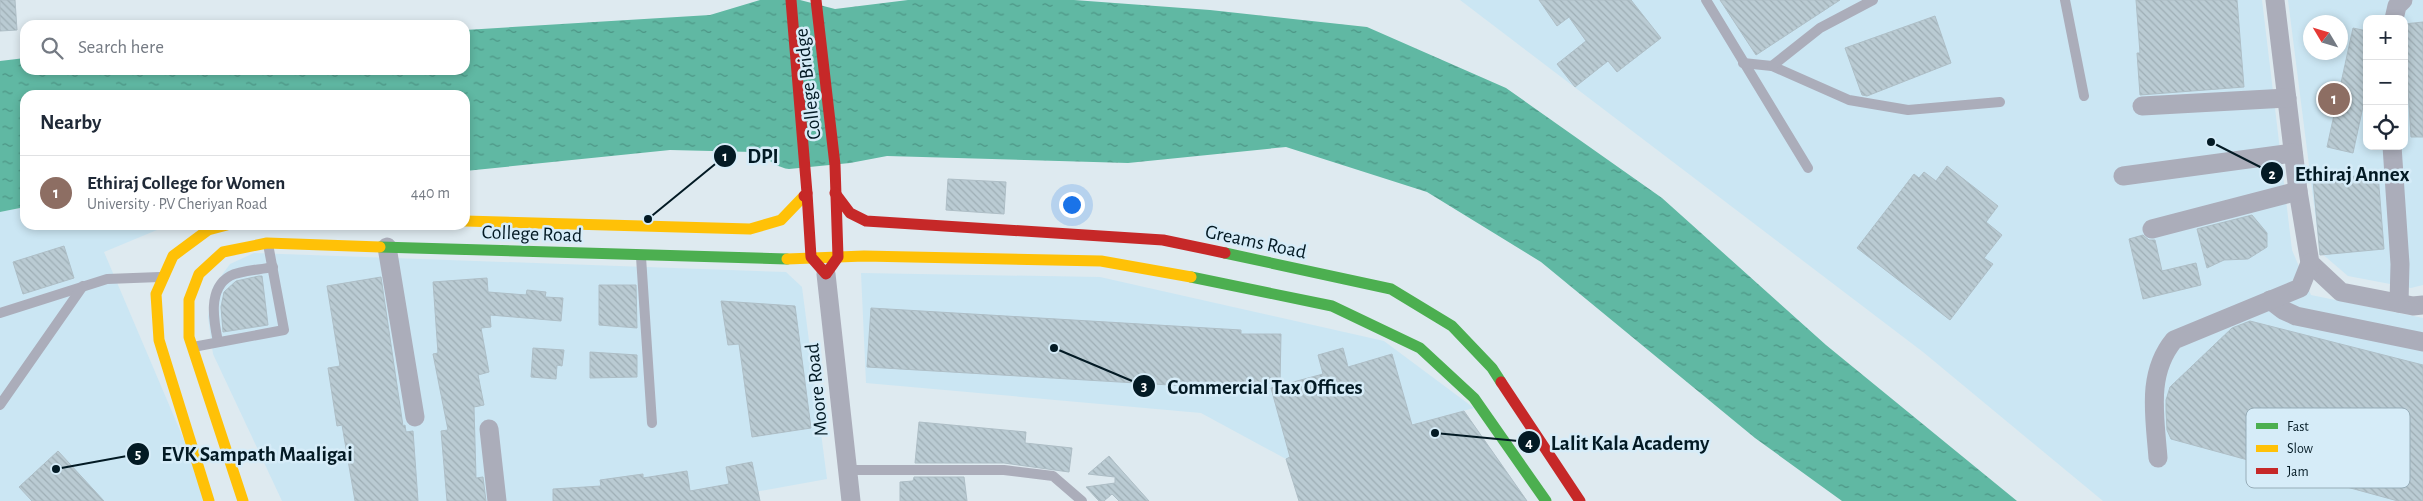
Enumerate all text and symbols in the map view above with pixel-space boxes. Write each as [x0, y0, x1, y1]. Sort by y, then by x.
north arrow [2303, 15, 2348, 60]
map controls [2363, 15, 2408, 150]
button: + [2363, 15, 2408, 60]
search box [20, 20, 470, 75]
street label: College Bridge [791, 27, 825, 141]
icon: search [38, 34, 66, 62]
text: Search here [78, 38, 164, 57]
button: − [2363, 60, 2408, 105]
pin: 1 [2318, 80, 2350, 118]
button: locate [2363, 105, 2408, 150]
text: Nearby [40, 112, 101, 133]
callout: DPI [712, 138, 789, 174]
text: DPI [747, 146, 779, 167]
text: 1 [722, 149, 728, 164]
callout: Ethiraj Annex [2259, 155, 2419, 191]
text: Ethiraj Annex [2295, 164, 2410, 185]
text: 2 [2268, 167, 2276, 182]
text: Ethiraj College for Women [87, 174, 285, 193]
text: 1 [53, 185, 59, 201]
text: 440 m [411, 185, 450, 201]
your location [1059, 192, 1085, 218]
text: University · P.V Cheriyan Road [87, 196, 267, 212]
street label: College Road [481, 222, 583, 246]
street label: Greams Road [1203, 222, 1308, 262]
street label: Moore Road [802, 342, 832, 437]
callout: Commercial Tax Offices [1132, 368, 1372, 404]
text: Commercial Tax Offices [1167, 377, 1363, 398]
text: 3 [1141, 379, 1147, 394]
legend [2246, 408, 2410, 488]
text: Fast [2287, 420, 2309, 434]
callout: Lalit Kala Academy [1516, 424, 1720, 460]
text: Lalit Kala Academy [1551, 433, 1710, 454]
callout: EVK Sampath Maaligai [126, 436, 362, 472]
text: 4 [1525, 436, 1533, 451]
text: Slow [2287, 442, 2314, 456]
text: EVK Sampath Maaligai [161, 444, 353, 465]
text: 5 [135, 447, 141, 462]
text: Jam [2287, 465, 2309, 479]

